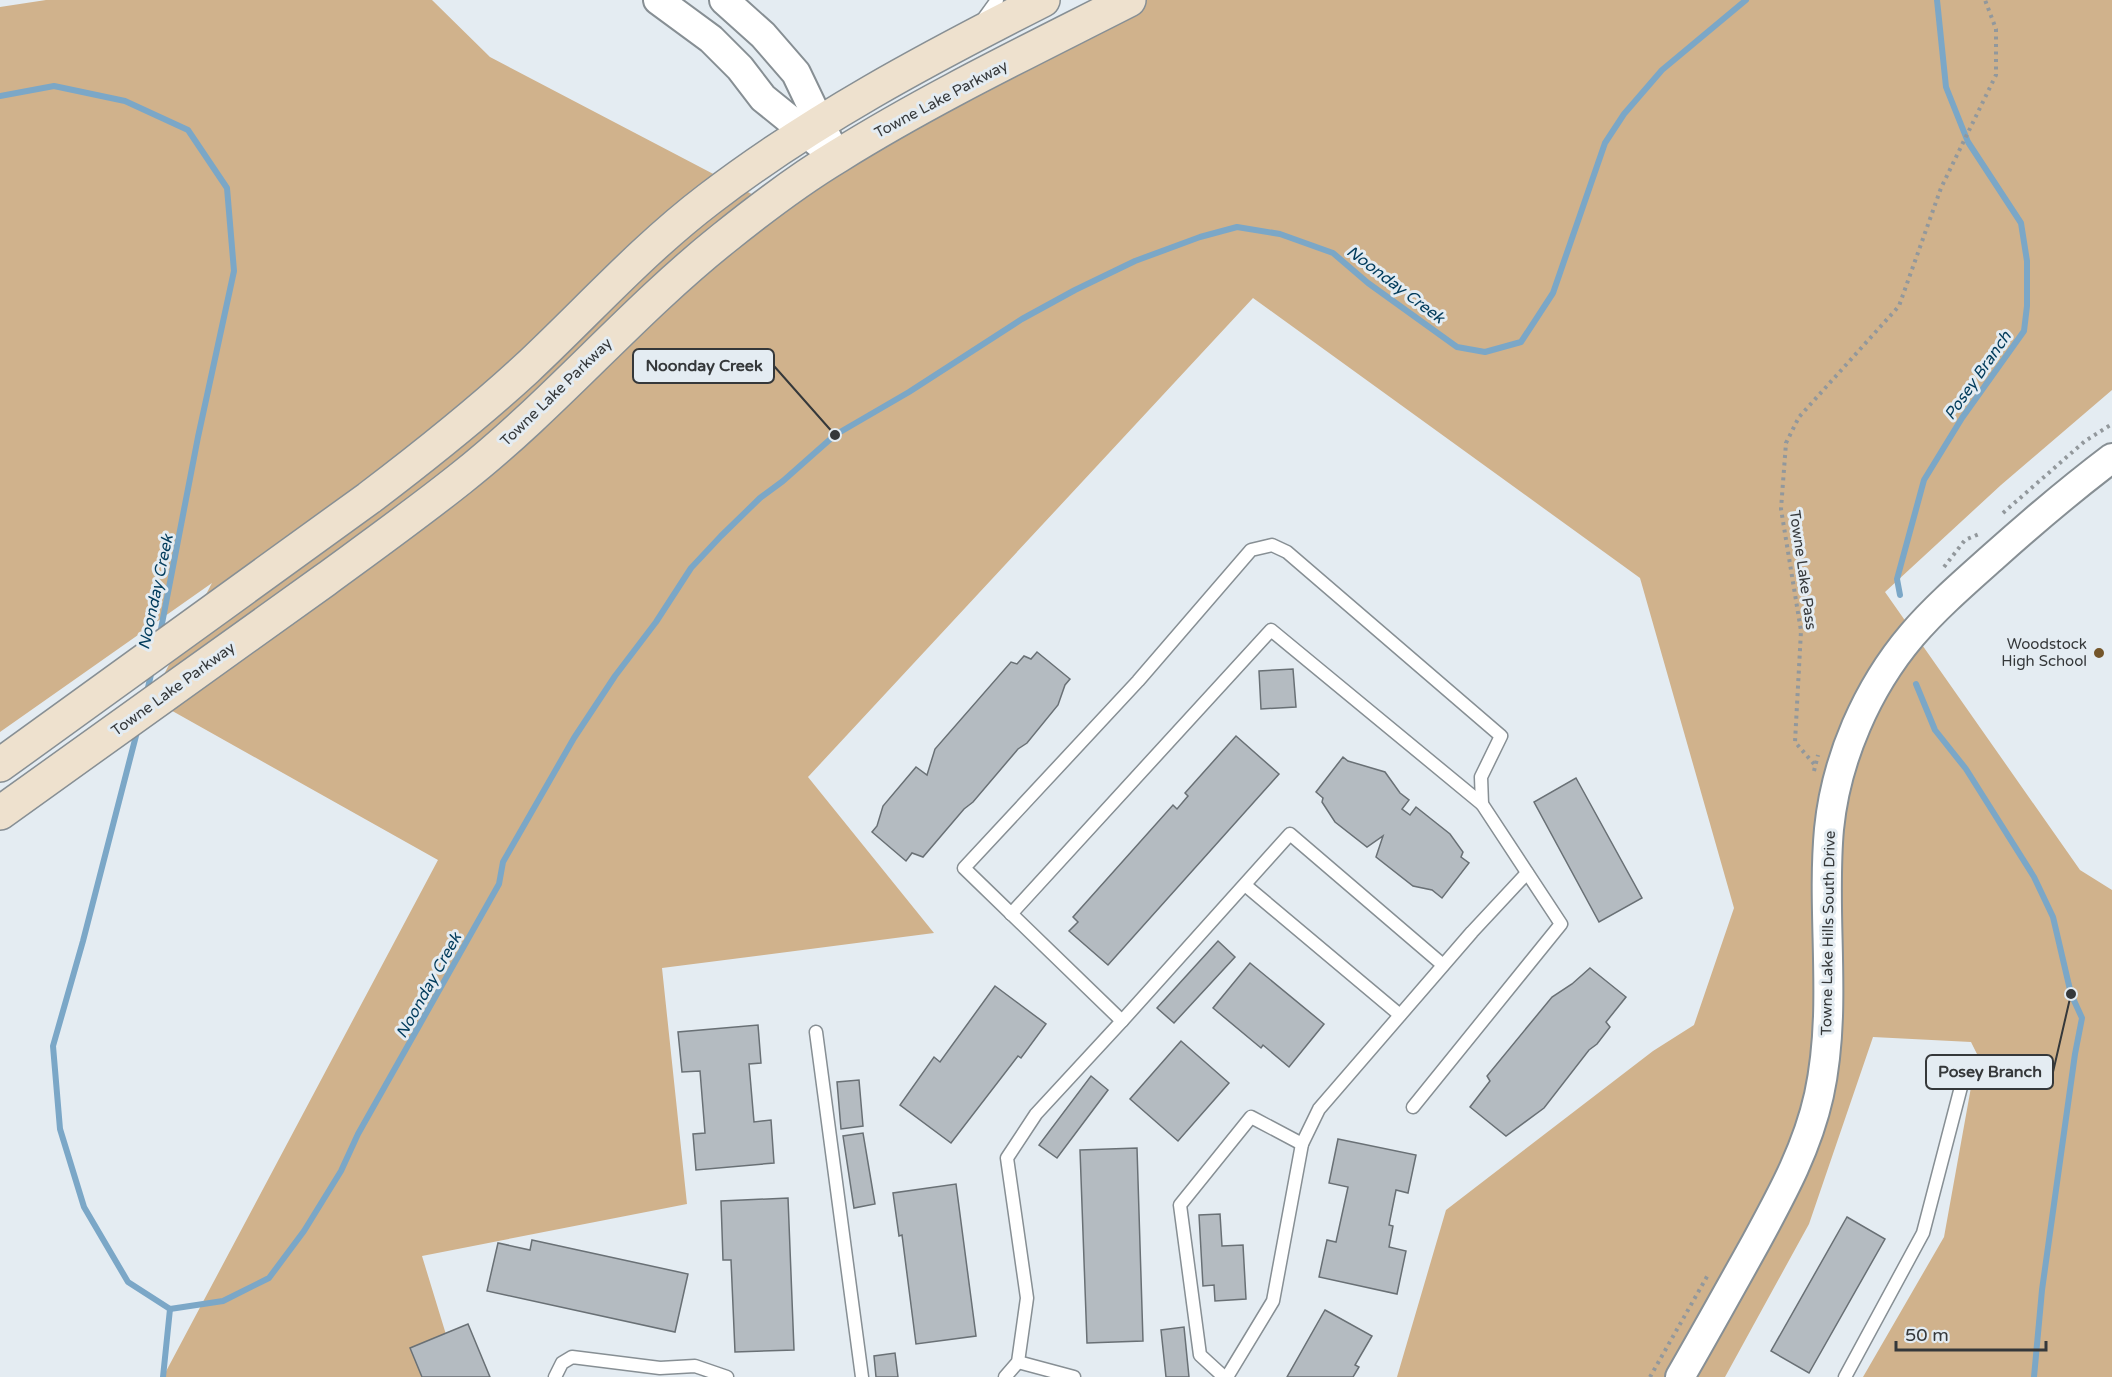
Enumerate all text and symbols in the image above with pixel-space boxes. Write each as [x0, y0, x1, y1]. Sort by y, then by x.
street label: Towne Lake Parkway [871, 56, 1011, 142]
water label: Noonday Creek [1343, 242, 1449, 329]
water label: Posey Branch [1940, 326, 2016, 424]
street label: Towne Lake Parkway [496, 334, 616, 450]
callout: Noonday Creek [633, 349, 774, 383]
text: Noonday Creek [645, 356, 763, 376]
street label: Towne Lake Pass [1786, 509, 1820, 631]
water label: Noonday Creek [134, 532, 178, 652]
place label: Woodstock High School [2001, 635, 2087, 670]
street label: Towne Lake Parkway [108, 638, 238, 740]
marker: Woodstock High School [2092, 646, 2106, 660]
street label: Towne Lake Hills South Drive [1817, 830, 1839, 1036]
water label: Noonday Creek [392, 928, 467, 1042]
callout: Posey Branch [1926, 1055, 2053, 1089]
text: Posey Branch [1938, 1062, 2042, 1082]
scale bar [1896, 1314, 2046, 1352]
text: 50 m [1905, 1324, 1949, 1346]

